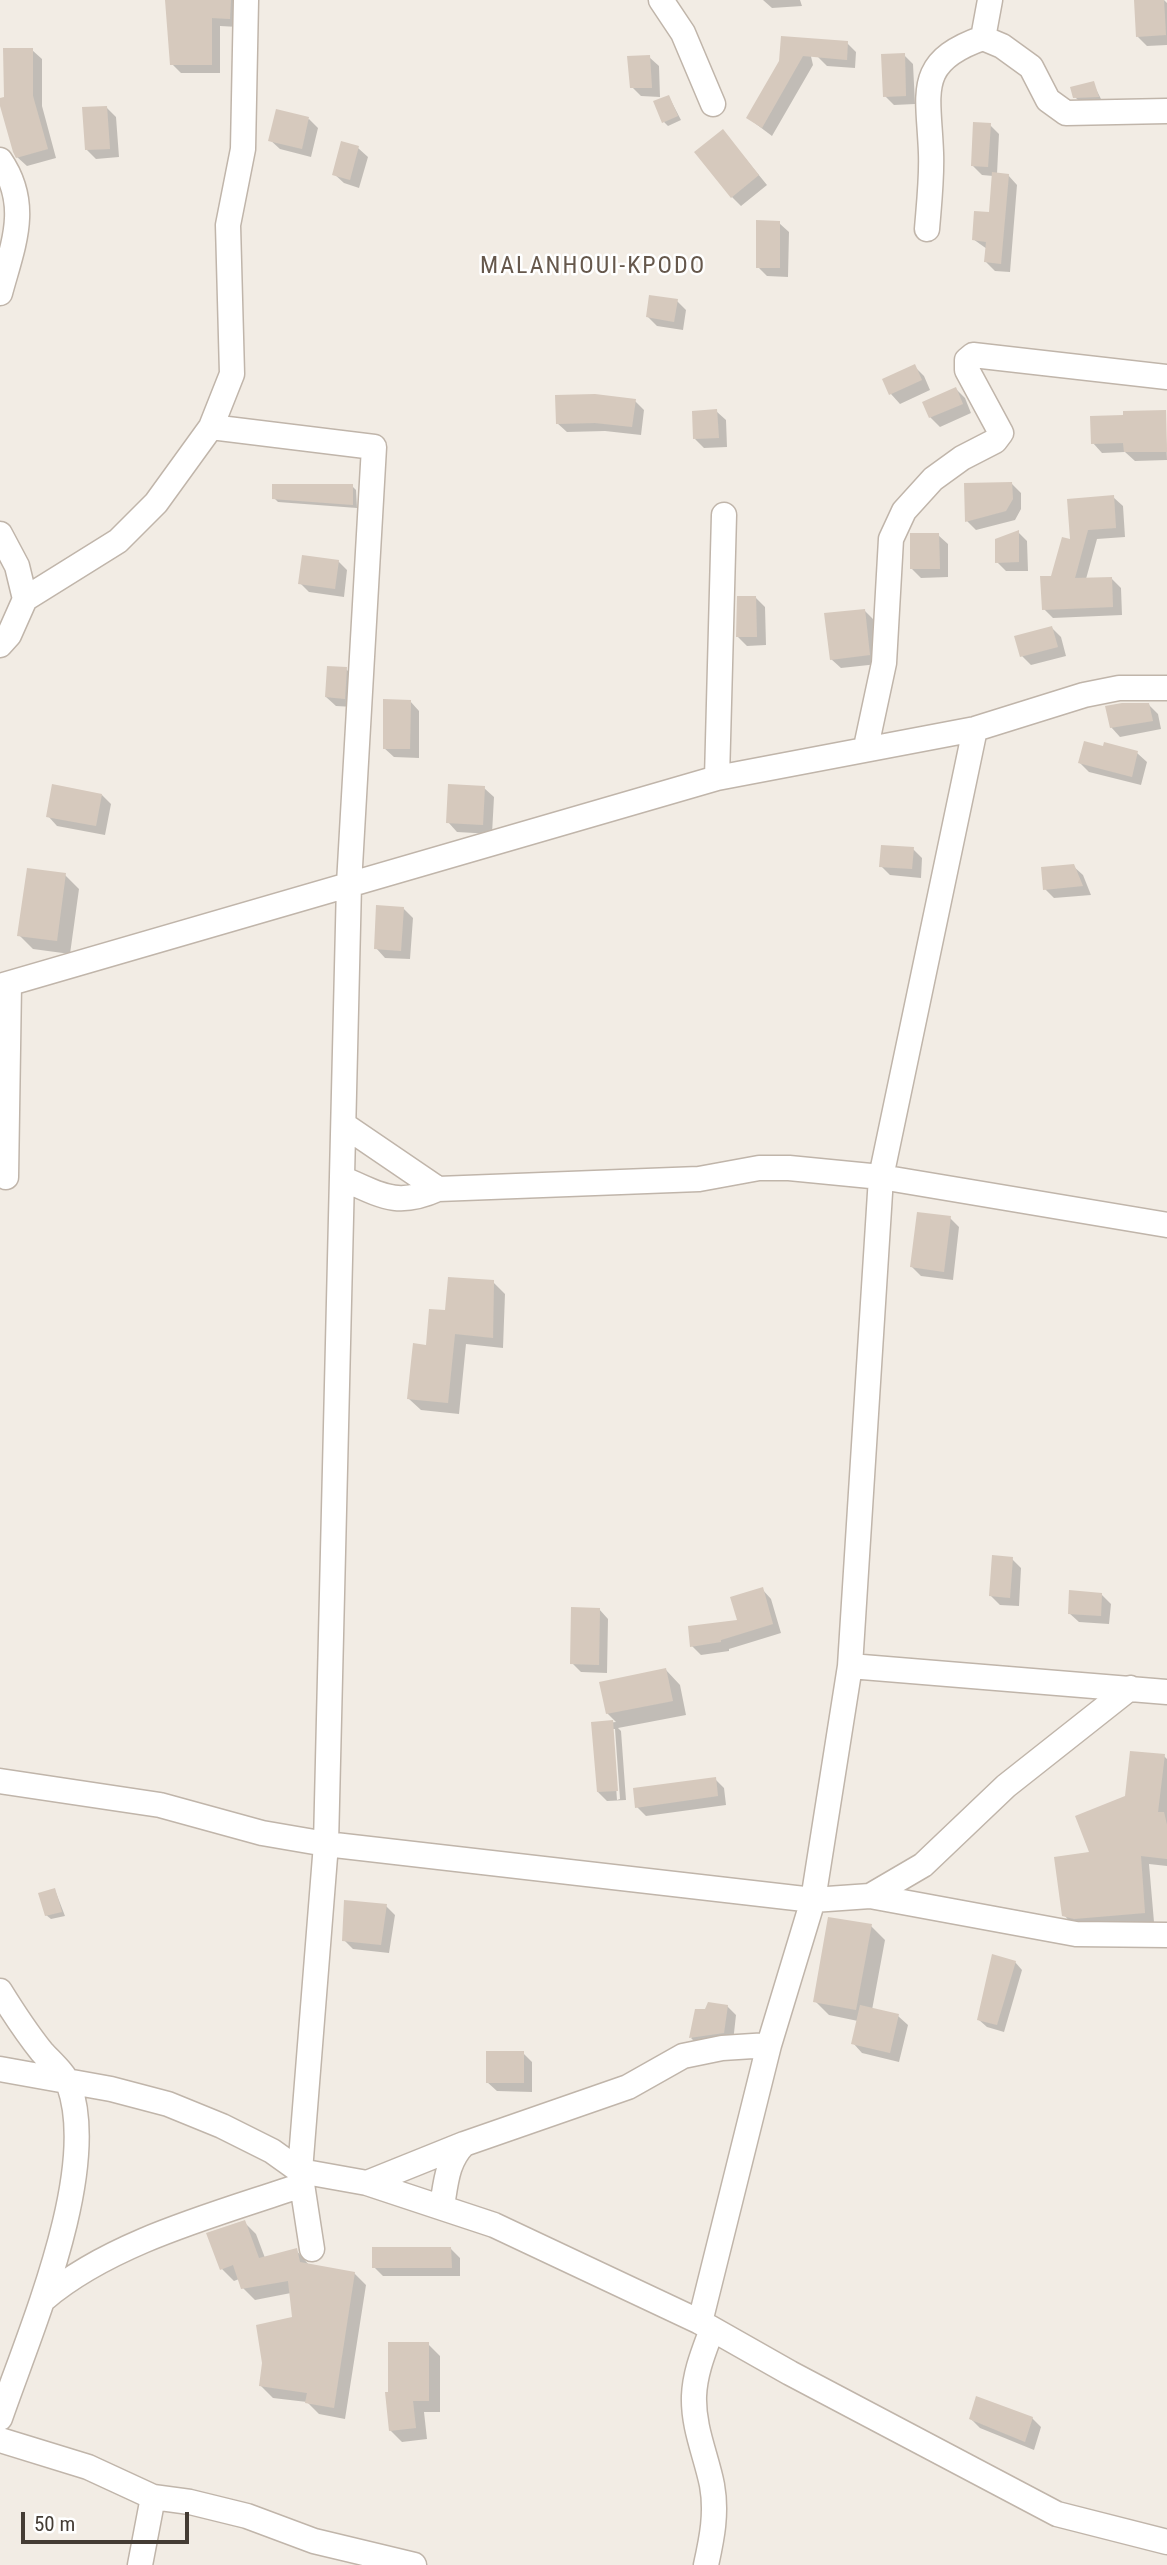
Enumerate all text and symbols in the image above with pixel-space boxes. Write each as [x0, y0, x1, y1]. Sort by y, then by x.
district label: MALANHOUI-KPODO [482, 253, 704, 281]
scale bar [24, 2498, 192, 2542]
text: 50 m [34, 2512, 75, 2536]

